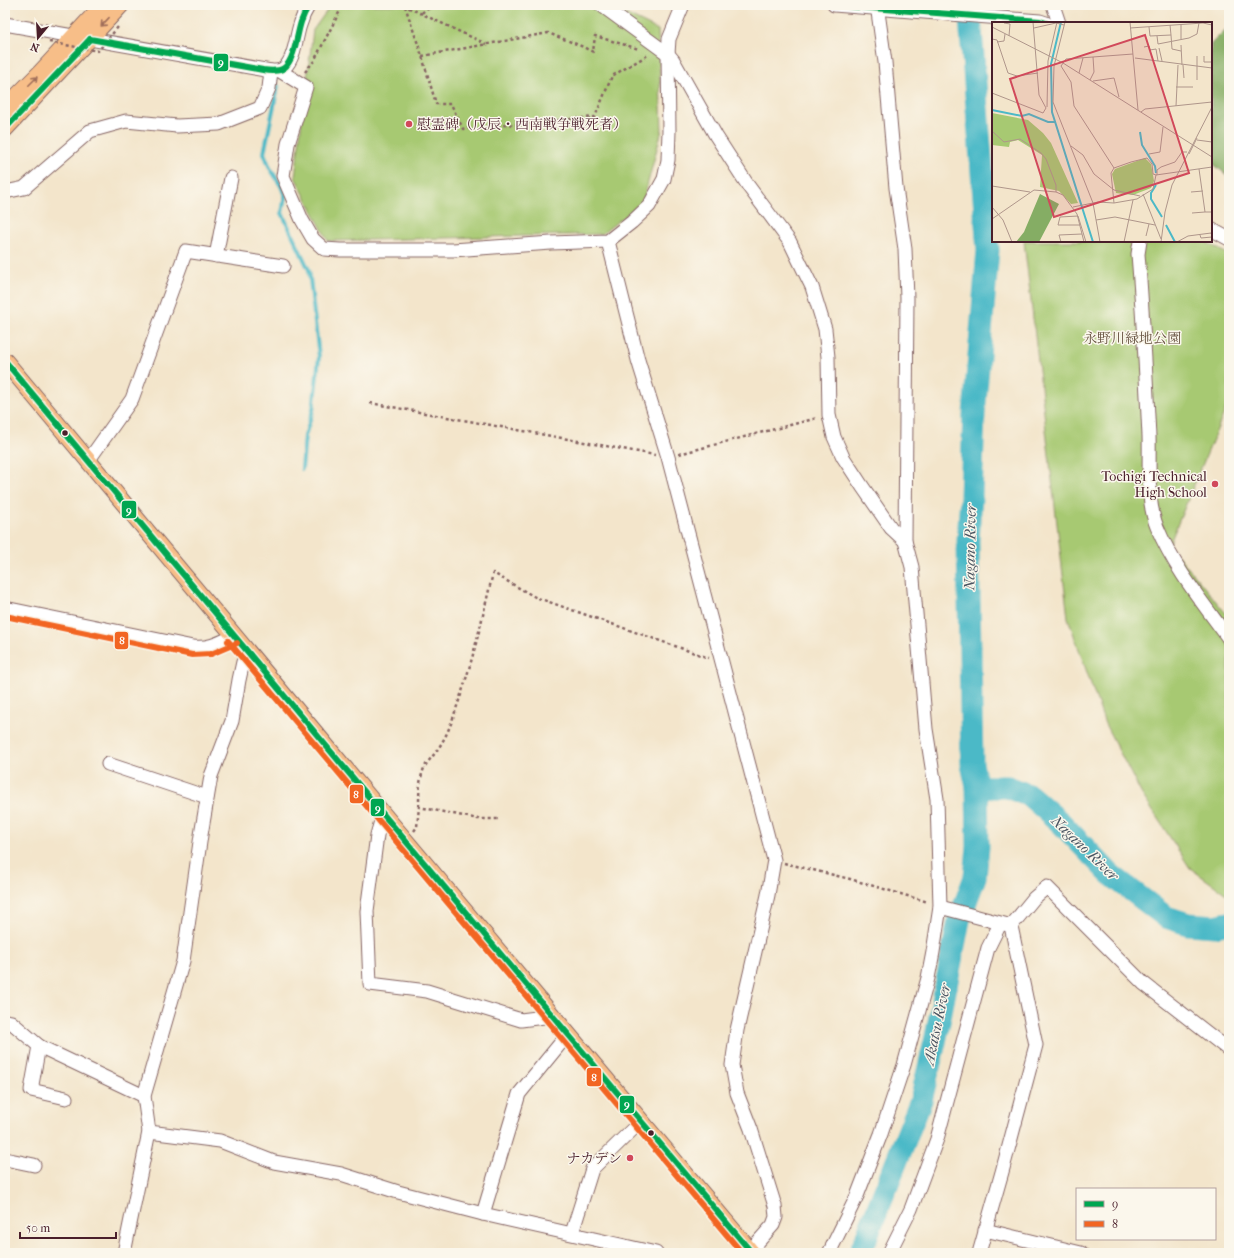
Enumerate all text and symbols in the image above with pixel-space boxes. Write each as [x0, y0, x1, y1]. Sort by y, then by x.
one-way arrow [101, 17, 110, 27]
north arrow [18, 18, 58, 58]
inset map [992, 22, 1212, 242]
text: N [28, 39, 41, 55]
line badge: 9 [213, 53, 229, 72]
text: 9 [217, 56, 224, 69]
one-way arrow [28, 76, 38, 86]
place label: 慰霊碑（戊辰・西南戦争戦死者） [417, 116, 627, 133]
marker: 慰霊碑（戊辰・西南戦争戦死者） [404, 119, 414, 129]
park label: 永野川緑地公園 [1083, 330, 1181, 347]
unlabelled marker [60, 428, 70, 438]
place label: Tochigi Technical High School [1101, 468, 1207, 501]
marker: Tochigi Technical High School [1210, 479, 1220, 489]
line badge: 9 [121, 500, 137, 519]
water label: Nagano River [960, 502, 980, 591]
text: 9 [125, 504, 132, 517]
line badge: 8 [114, 631, 129, 650]
text: 8 [119, 634, 125, 647]
line badge: 8 [349, 784, 364, 804]
text: 8 [353, 788, 359, 801]
line badge: 9 [370, 798, 385, 817]
text: 9 [374, 802, 381, 815]
water label: Nagano River [1047, 811, 1123, 885]
water label: Akatsu River [919, 980, 955, 1068]
line badge: 8 [586, 1067, 602, 1087]
text: 8 [591, 1071, 597, 1084]
line badge: 9 [619, 1095, 635, 1114]
text: 9 [623, 1098, 630, 1111]
unlabelled marker [646, 1128, 656, 1138]
place label: ナカデン [567, 1150, 622, 1167]
marker: ナカデン [625, 1153, 635, 1163]
legend [1076, 1188, 1216, 1240]
text: 9 [1112, 1197, 1118, 1211]
scale bar [20, 1214, 116, 1240]
text: 8 [1112, 1217, 1118, 1231]
text: 50 m [26, 1221, 50, 1235]

